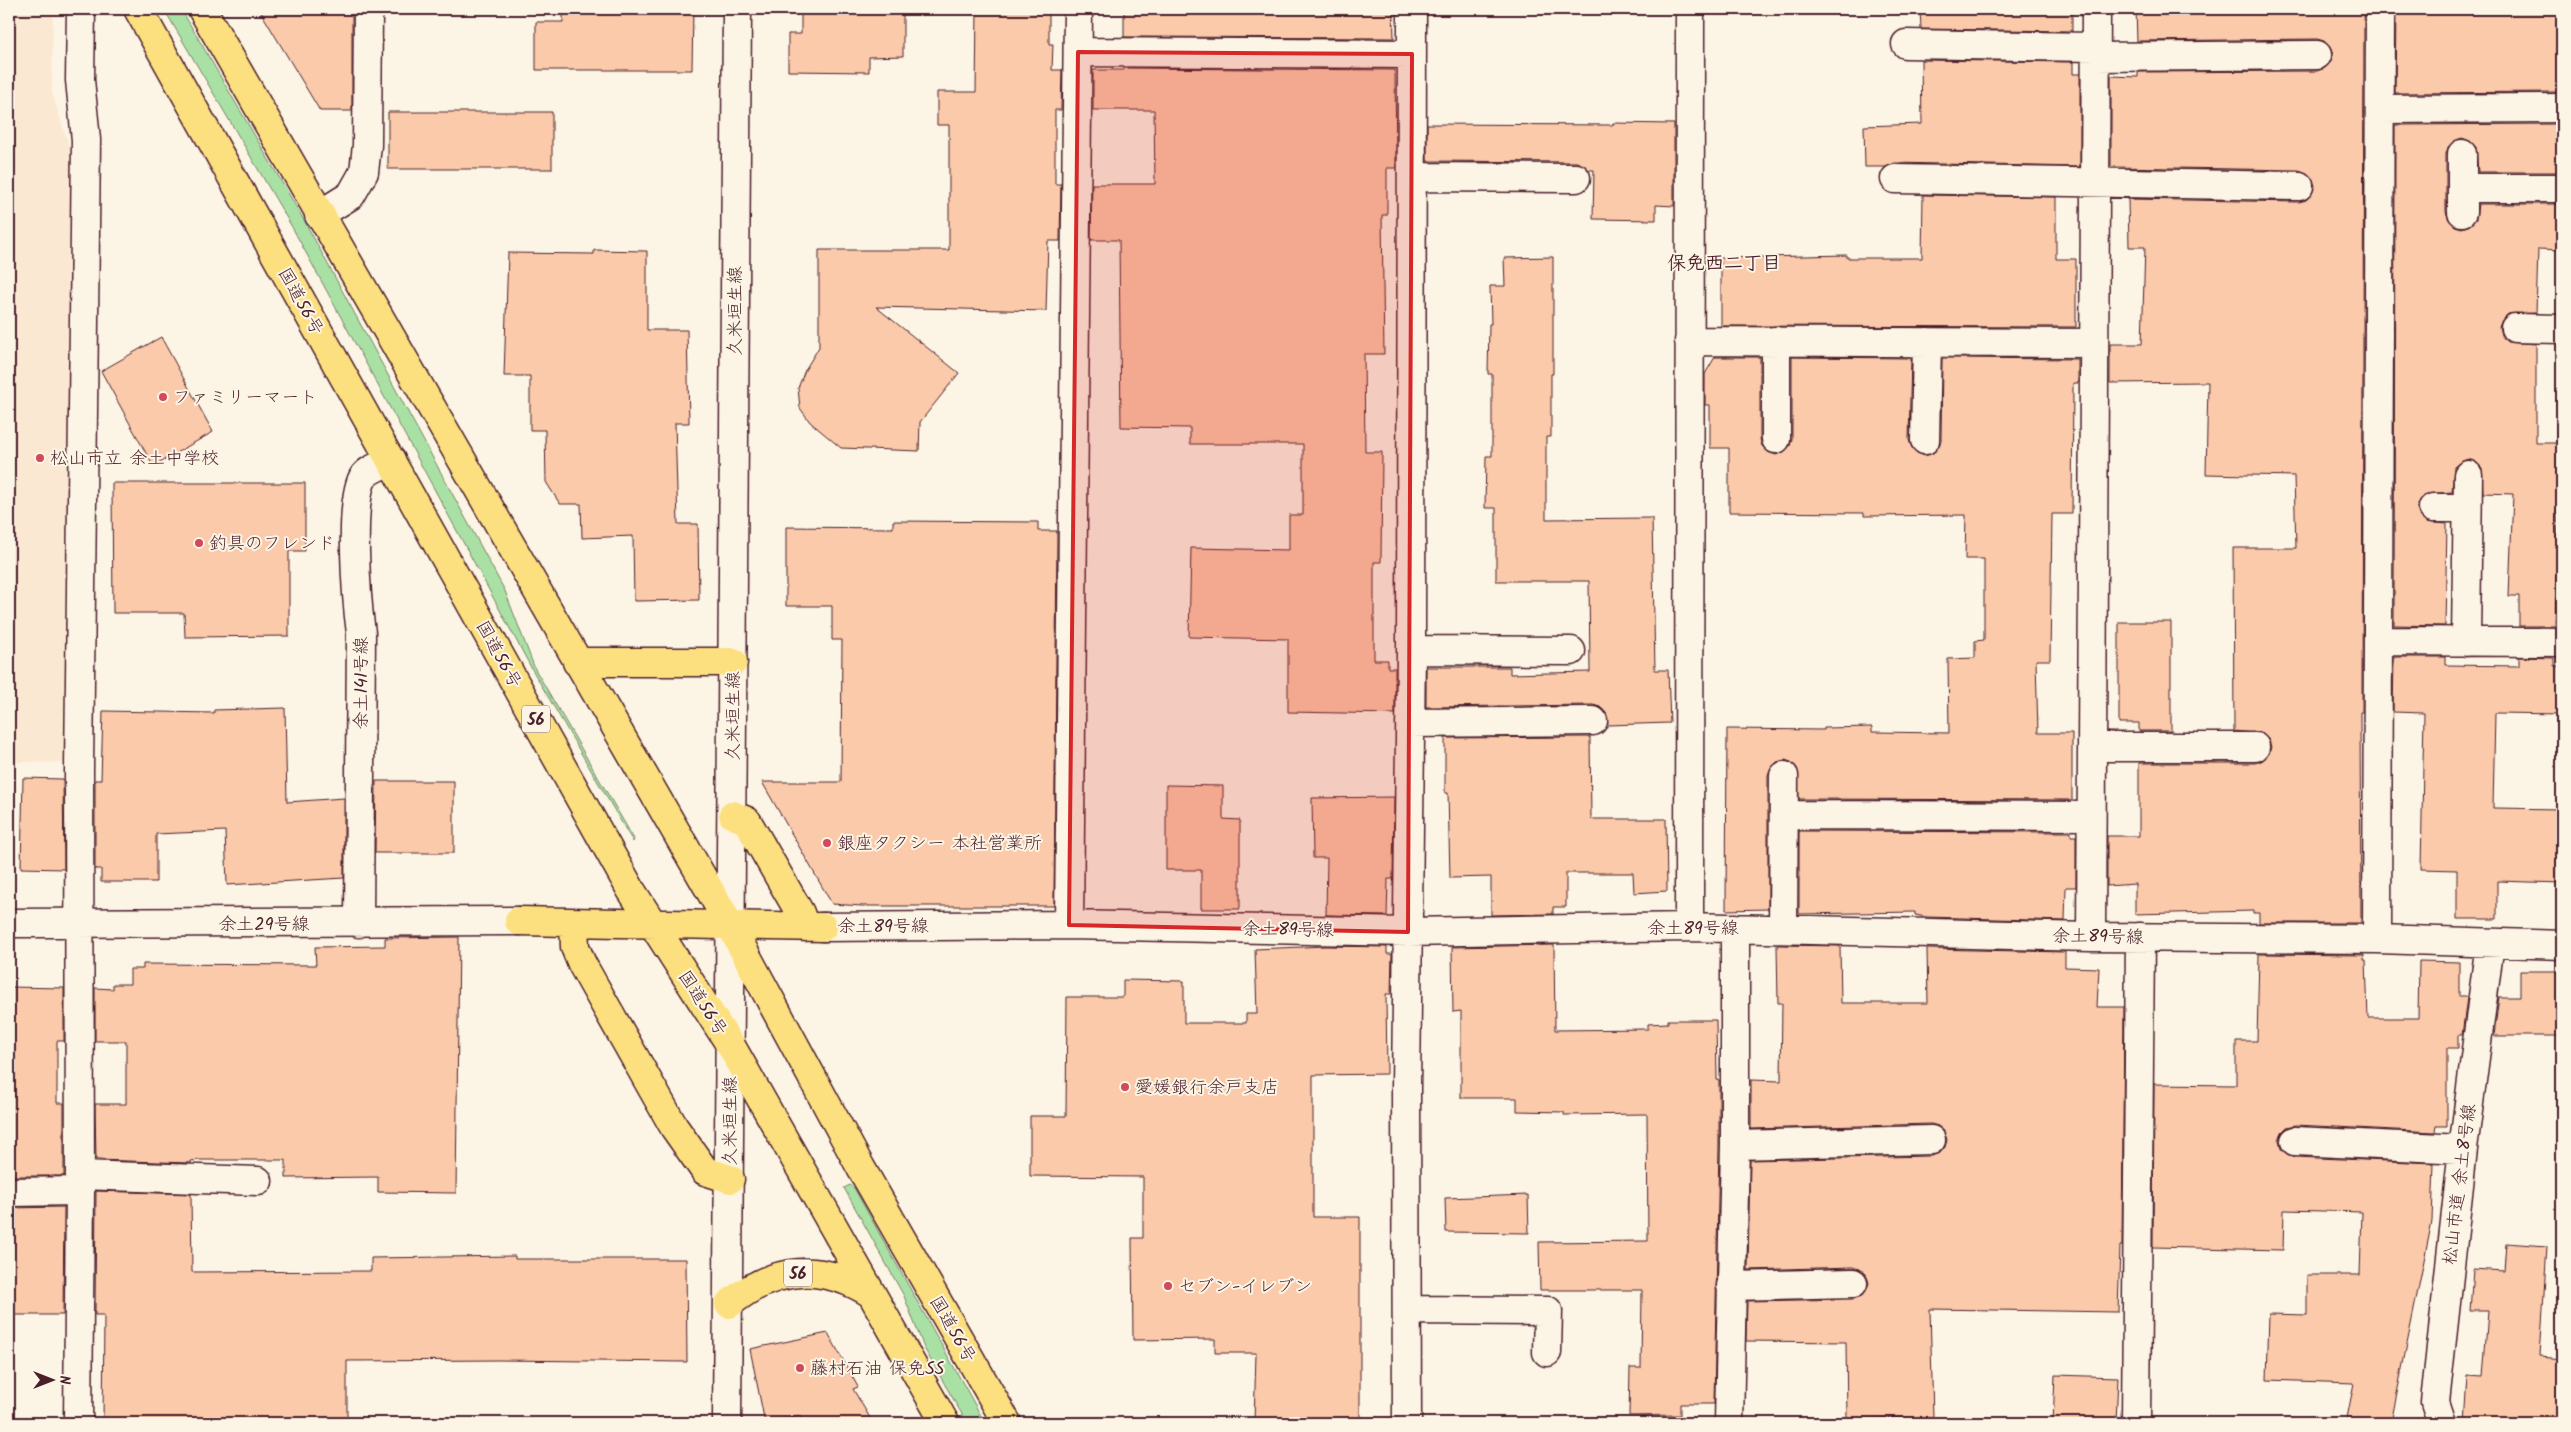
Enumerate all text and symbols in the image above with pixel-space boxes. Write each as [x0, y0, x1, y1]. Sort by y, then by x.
district label: 保免西二丁目 [1667, 249, 1781, 279]
street label: 国道56号 [269, 262, 330, 341]
street label: 久米垣生線 [722, 266, 751, 356]
place label: ファミリーマート [173, 384, 317, 413]
marker: ファミリーマート [157, 391, 169, 403]
place label: 松山市立 余土中学校 [50, 445, 219, 474]
marker: 松山市立 余土中学校 [34, 452, 46, 464]
place label: 釣具のフレンド [209, 530, 335, 559]
marker: 釣具のフレンド [193, 537, 205, 549]
street label: 国道56号 [467, 615, 528, 694]
street label: 余土141号線 [348, 636, 377, 730]
street label: 久米垣生線 [720, 671, 749, 761]
road number: 56 [522, 706, 550, 732]
place label: 銀座タクシー 本社営業所 [837, 830, 1042, 859]
marker: 銀座タクシー 本社営業所 [821, 837, 833, 849]
street label: 余土29号線 [218, 911, 310, 940]
street label: 余土89号線 [837, 913, 929, 942]
street label: 余土89号線 [1242, 915, 1334, 946]
street label: 余土89号線 [1647, 915, 1739, 944]
street label: 余土89号線 [2052, 922, 2144, 953]
street label: 国道56号 [670, 965, 734, 1043]
place label: 愛媛銀行余戸支店 [1135, 1074, 1279, 1103]
street label: 久米垣生線 [717, 1076, 746, 1166]
marker: 愛媛銀行余戸支店 [1119, 1081, 1131, 1093]
street label: 松山市道 余土8号線 [2436, 1102, 2485, 1266]
road number: 56 [784, 1260, 812, 1286]
place label: セブン-イレブン [1178, 1273, 1312, 1302]
marker: セブン-イレブン [1162, 1280, 1174, 1292]
street label: 国道56号 [921, 1291, 983, 1369]
north arrow [28, 1354, 78, 1404]
place label: 藤村石油 保免SS [810, 1355, 945, 1384]
marker: 藤村石油 保免SS [794, 1362, 806, 1374]
text: N [53, 1376, 75, 1385]

